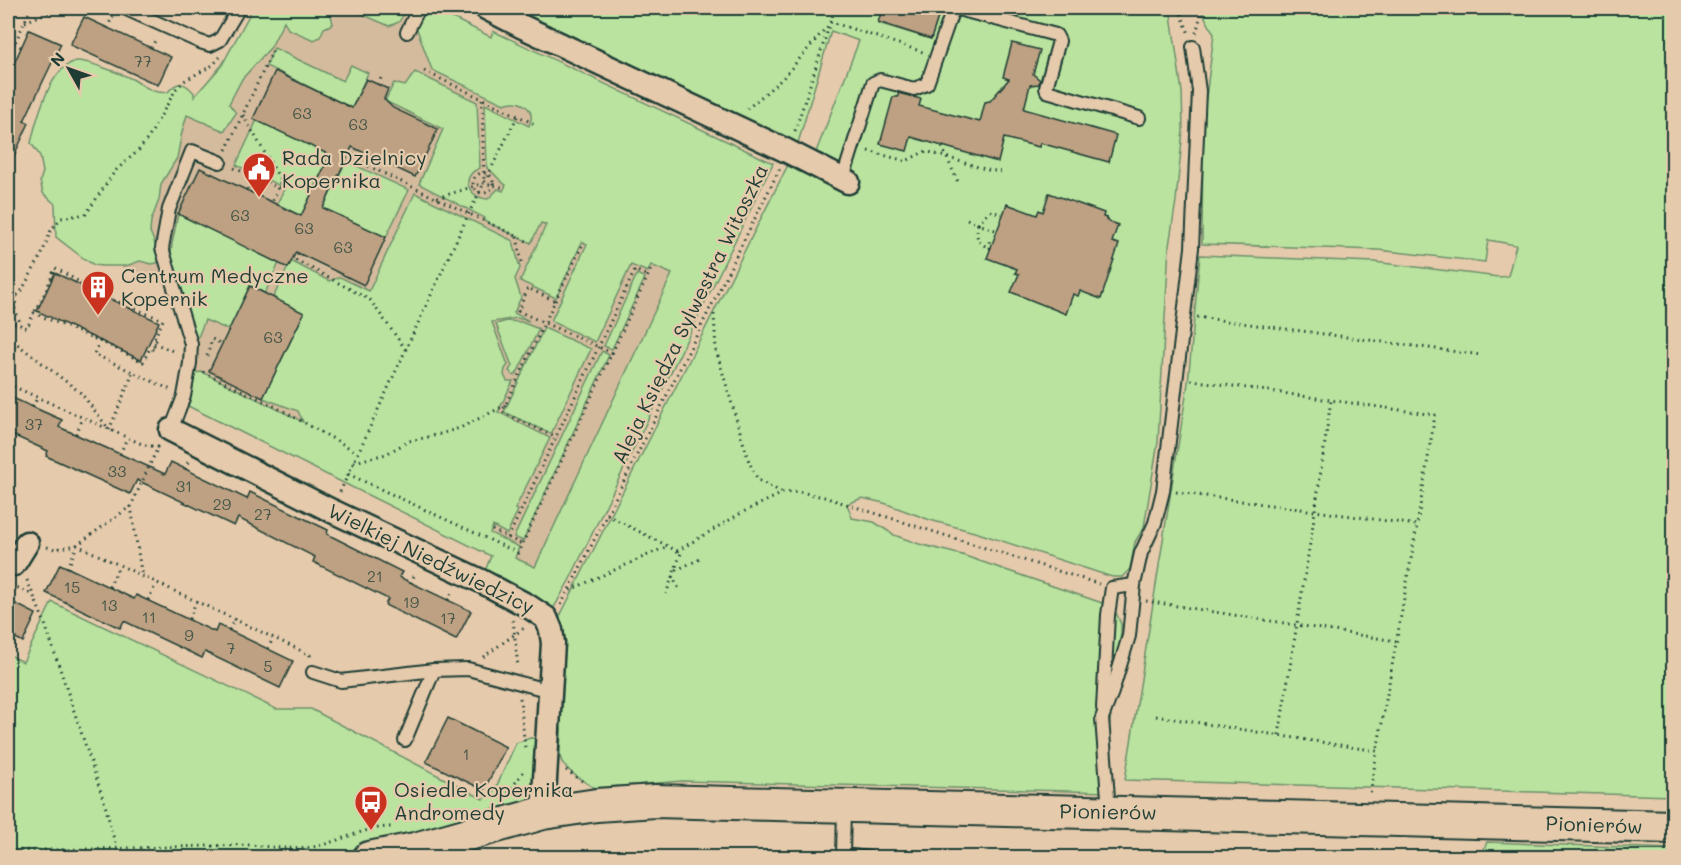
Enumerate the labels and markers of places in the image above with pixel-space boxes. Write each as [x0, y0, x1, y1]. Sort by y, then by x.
place label: Rada Dzielnicy Kopernika [282, 144, 427, 193]
public building icon: Rada Dzielnicy Kopernika [241, 151, 277, 198]
place label: Centrum Medyczne Kopernik [121, 262, 309, 311]
building icon: Centrum Medyczne Kopernik [80, 269, 116, 316]
place label: Osiedle Kopernika Andromedy [394, 776, 574, 825]
bus stop icon: Osiedle Kopernika Andromedy [353, 784, 389, 831]

